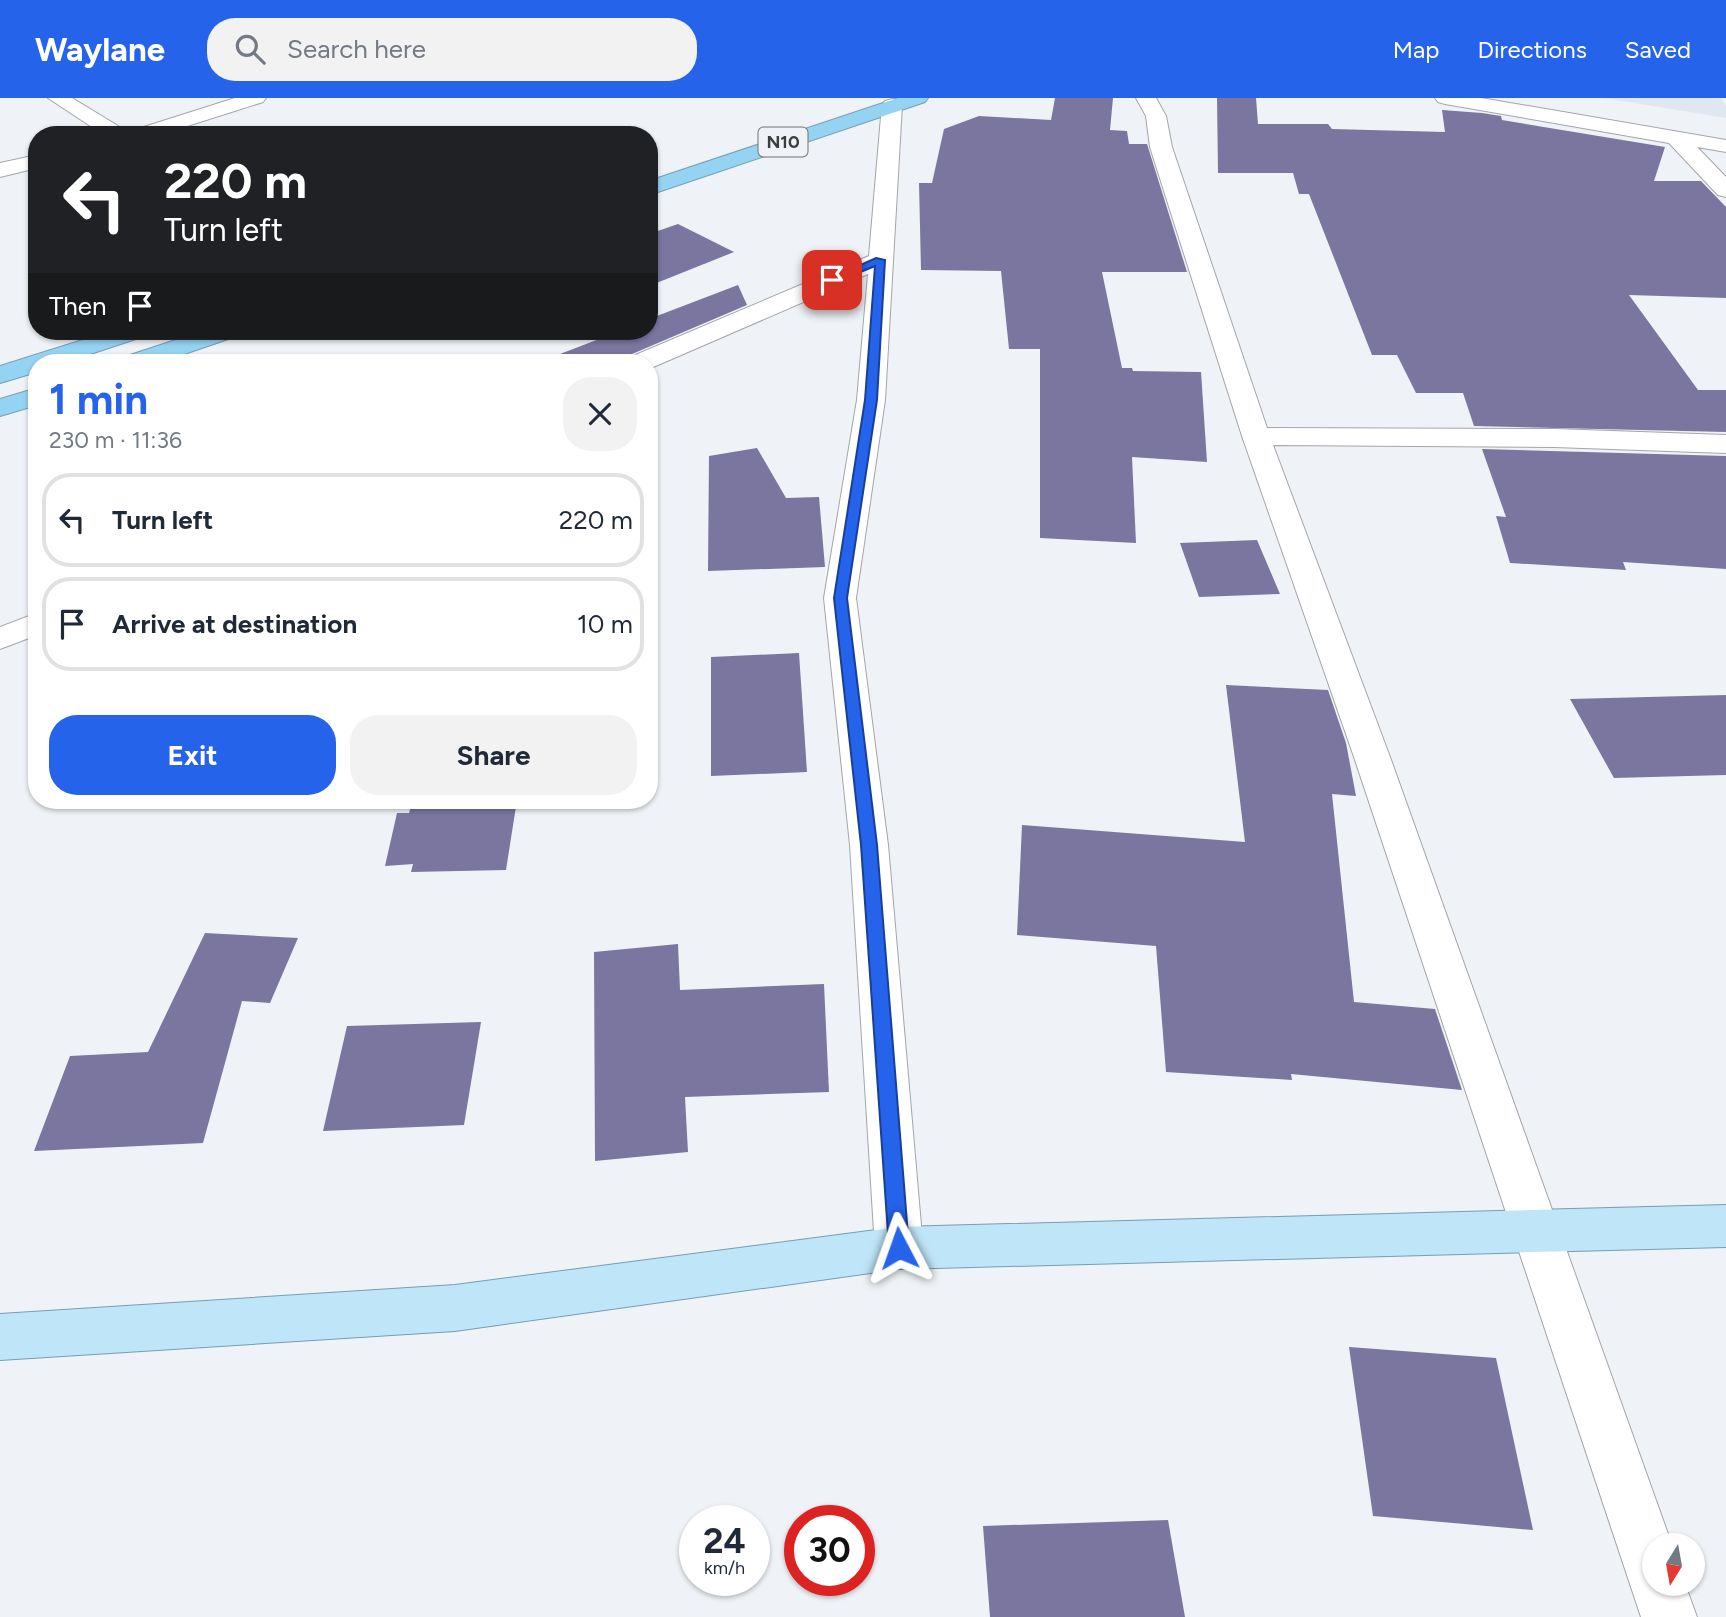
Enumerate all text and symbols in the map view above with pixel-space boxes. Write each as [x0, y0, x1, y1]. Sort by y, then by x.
search box [207, 18, 697, 81]
text: Waylane [35, 30, 165, 69]
icon: search [231, 30, 269, 68]
text: Search here [287, 33, 426, 65]
text: Map [1393, 35, 1439, 64]
text: Directions [1477, 35, 1587, 64]
text: Saved [1625, 35, 1691, 64]
road number: N10 [758, 127, 808, 156]
text: 220 m [164, 151, 307, 210]
icon: left [49, 154, 140, 245]
text: Turn left [164, 211, 283, 249]
pin [802, 250, 862, 310]
icon: arrive [813, 261, 851, 299]
icon: arrive [121, 287, 159, 325]
text: Then [49, 290, 107, 322]
text: 1 min [49, 374, 148, 425]
button: close [563, 377, 637, 451]
text: 230 m · 11:36 [49, 426, 182, 454]
icon: left [53, 501, 91, 539]
text: Turn left [112, 504, 213, 536]
text: 220 m [559, 504, 633, 536]
icon: arrive [53, 605, 91, 643]
text: Arrive at destination [112, 608, 357, 640]
text: 10 m [577, 608, 633, 640]
button: Exit [49, 715, 336, 795]
button: Share [350, 715, 637, 795]
position arrow [862, 1211, 936, 1285]
speed limit sign: 30 [784, 1505, 875, 1596]
text: 24 [703, 1520, 746, 1562]
north arrow [1642, 1533, 1704, 1596]
map controls [1642, 1533, 1705, 1596]
text: km/h [704, 1557, 745, 1579]

